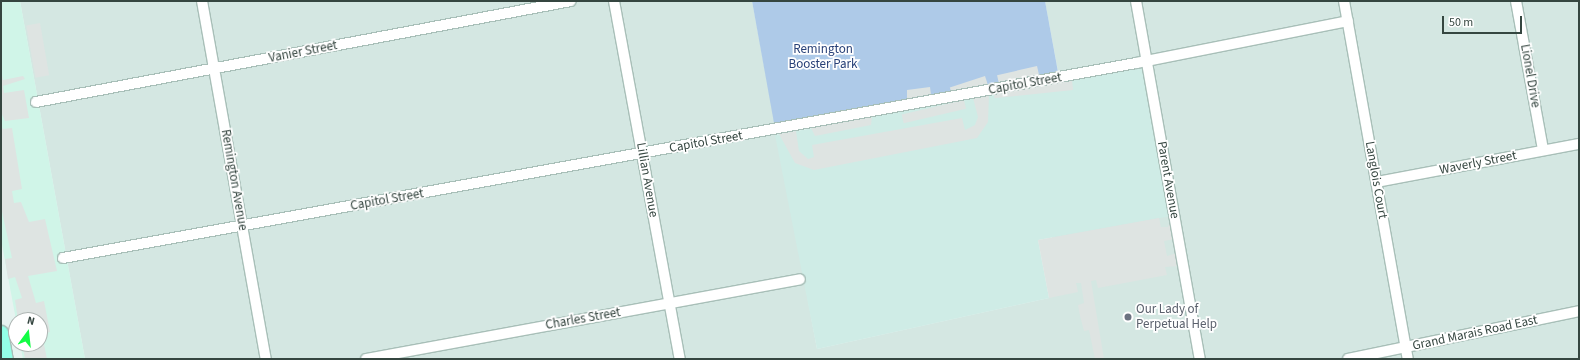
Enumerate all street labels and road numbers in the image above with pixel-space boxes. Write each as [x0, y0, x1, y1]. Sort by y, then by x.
street label: Vanier Street [267, 38, 339, 66]
street label: Lionel Drive [1517, 43, 1543, 109]
street label: Capitol Street [987, 70, 1063, 98]
street label: Remington Avenue [217, 128, 251, 232]
street label: Capitol Street [668, 128, 744, 156]
street label: Parent Avenue [1154, 140, 1182, 220]
street label: Langlois Court [1361, 140, 1391, 220]
street label: Lillian Avenue [633, 141, 661, 219]
street label: Waverly Street [1438, 148, 1518, 178]
street label: Capitol Street [349, 186, 425, 214]
street label: Charles Street [544, 305, 622, 333]
street label: Grand Marais Road East [1411, 312, 1539, 354]

